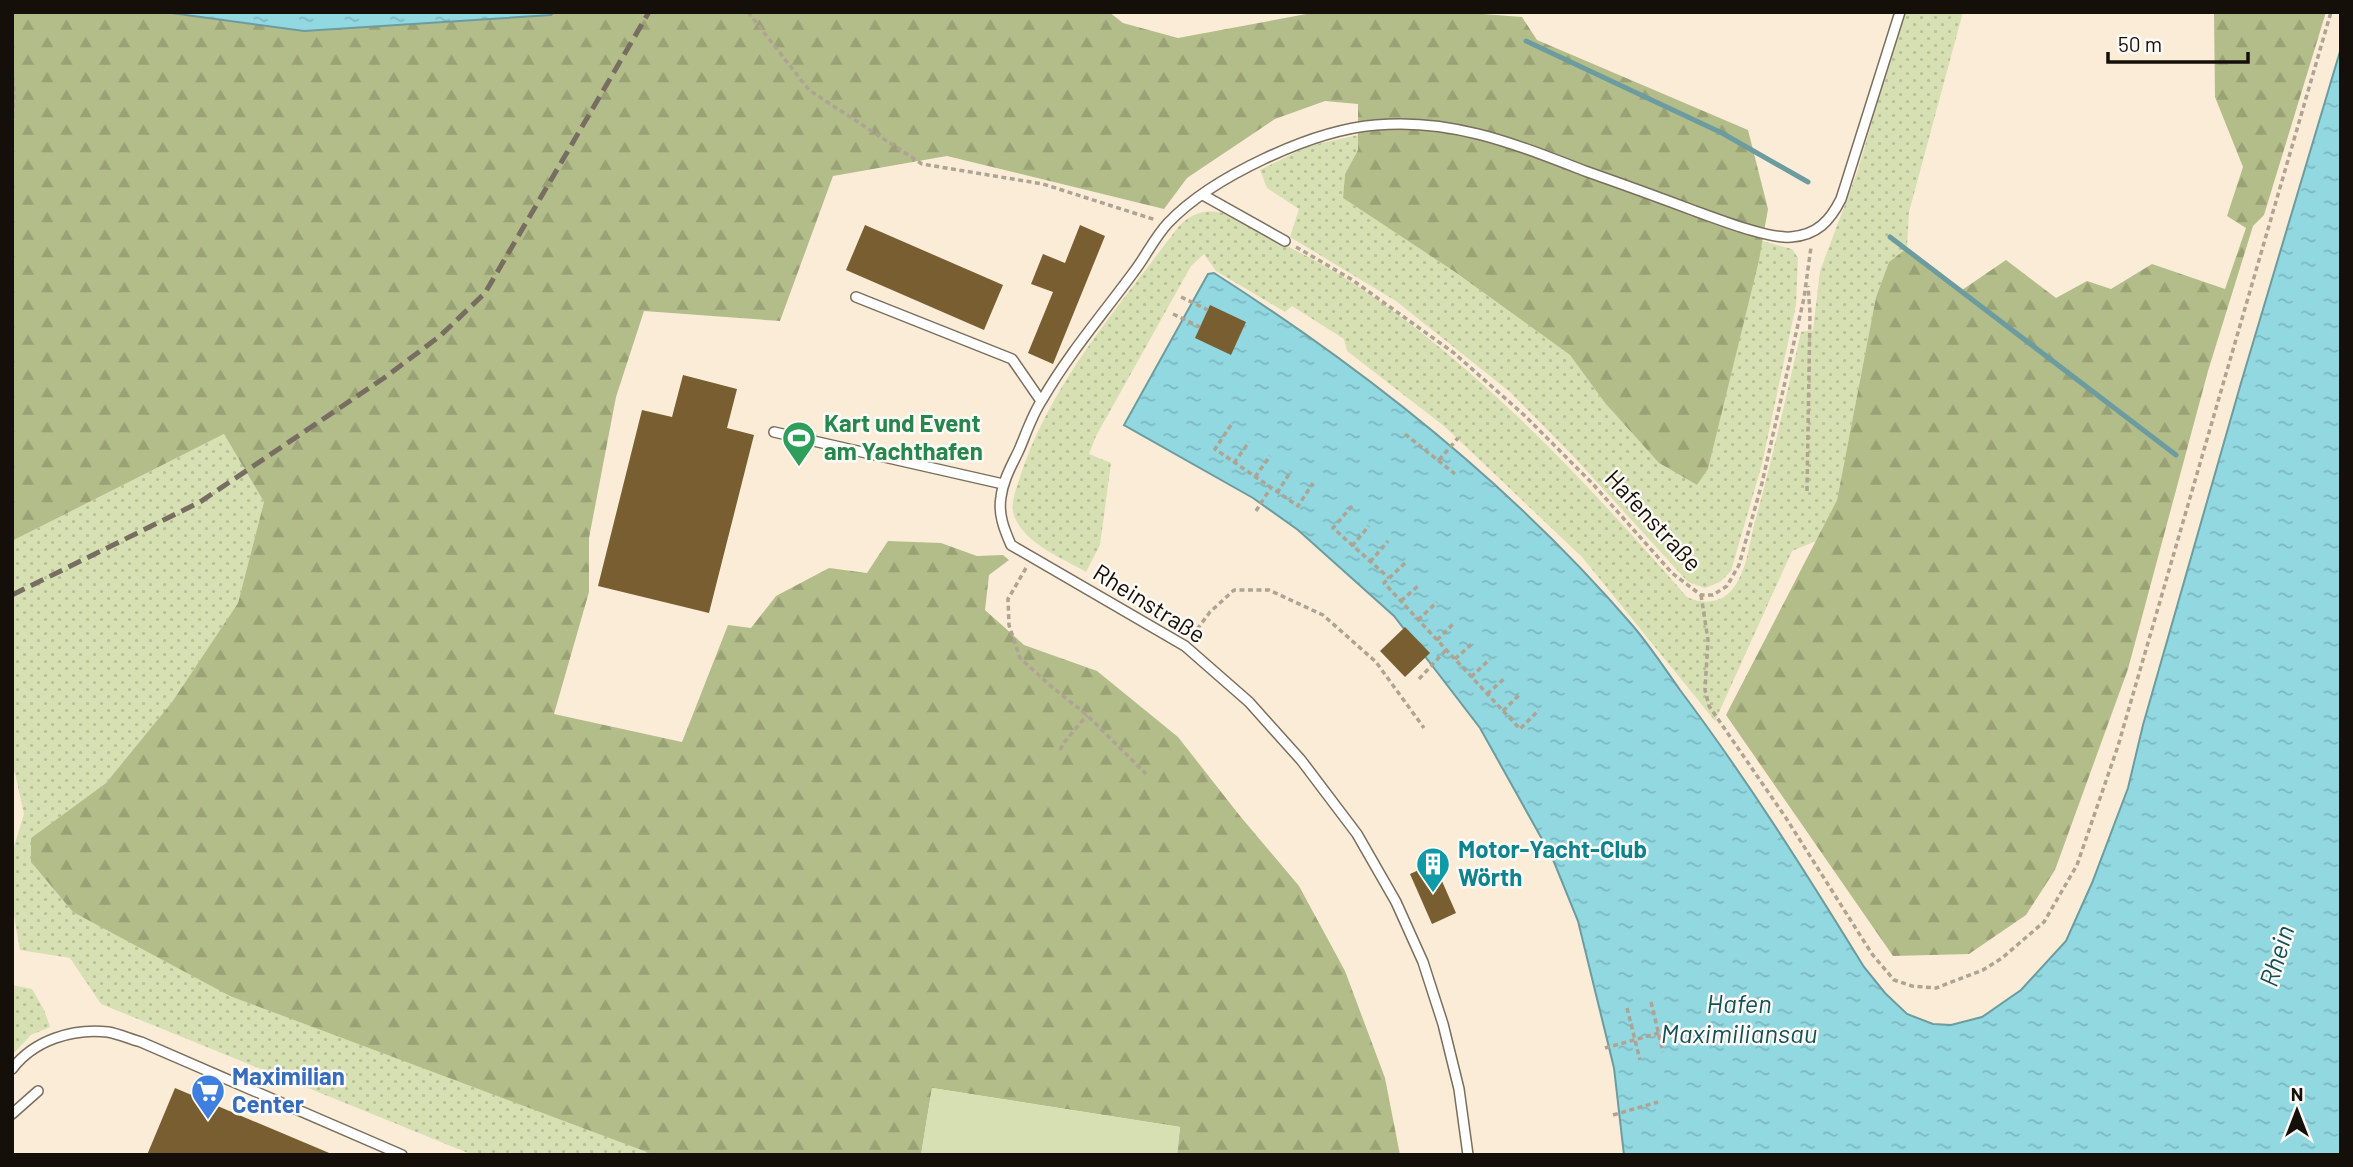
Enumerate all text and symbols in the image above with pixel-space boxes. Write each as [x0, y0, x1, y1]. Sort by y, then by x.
scale bar [2108, 21, 2248, 65]
text: 50 m [2118, 31, 2162, 56]
place label: Kart und Event am Yachthafen [824, 408, 983, 465]
sports icon: Kart und Event am Yachthafen [780, 419, 818, 468]
street label: Hafenstraße [1600, 463, 1708, 577]
street label: Rheinstraße [1088, 557, 1211, 649]
place label: Motor-Yacht-Club Wörth [1458, 834, 1647, 891]
building icon: Motor-Yacht-Club Wörth [1414, 845, 1452, 894]
water label: Rhein [2252, 921, 2300, 990]
water label: Hafen Maximiliansau [1661, 987, 1817, 1048]
place label: Maximilian Center [232, 1061, 345, 1118]
supermarket icon: Maximilian Center [189, 1072, 227, 1121]
north arrow [2262, 1076, 2332, 1146]
text: N [2291, 1082, 2303, 1105]

